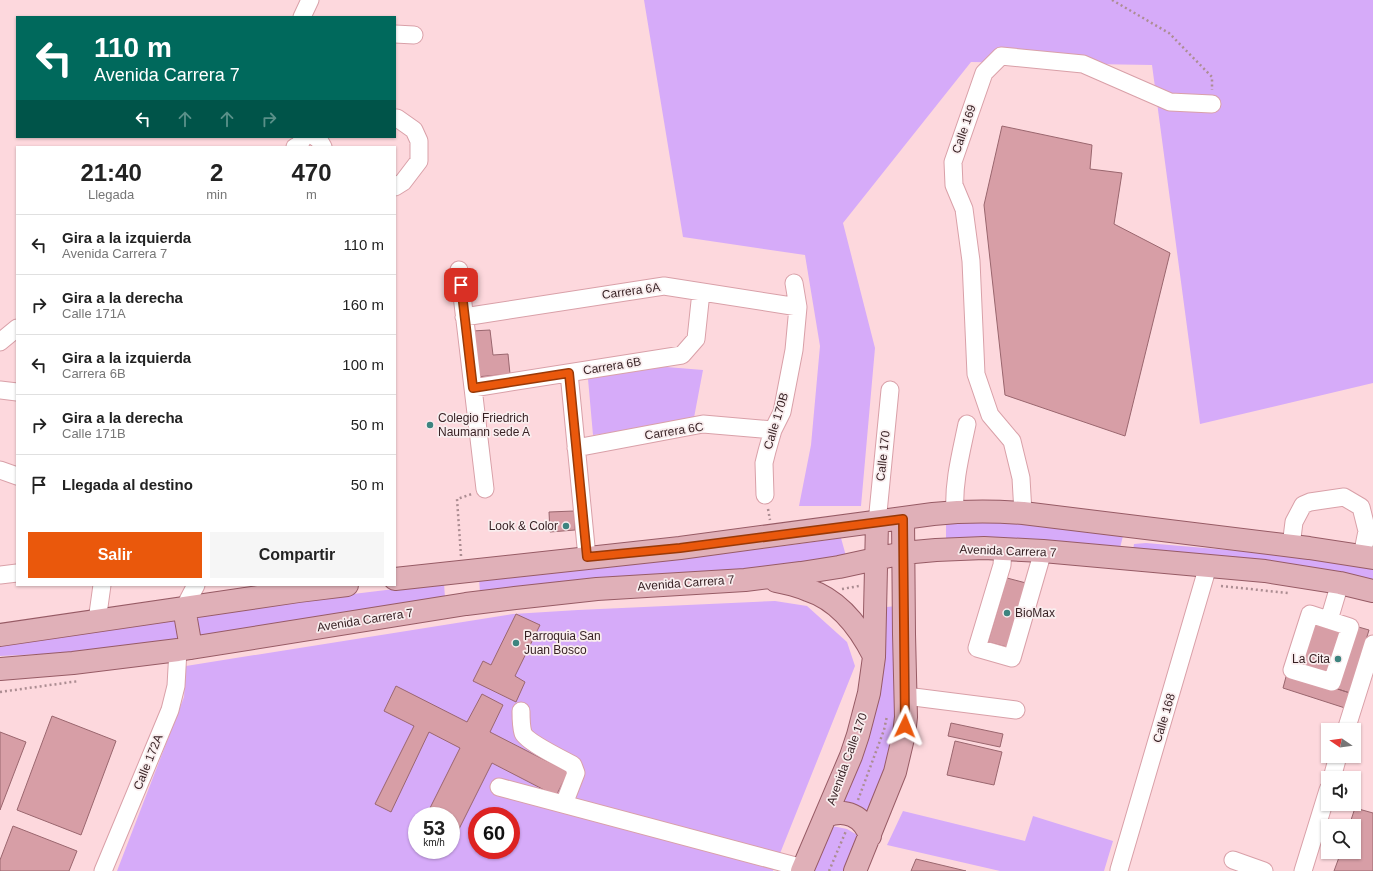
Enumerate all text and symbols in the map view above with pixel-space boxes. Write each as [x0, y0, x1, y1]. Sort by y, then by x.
icon: left [28, 32, 80, 84]
text: 110 m [94, 32, 172, 63]
text: Avenida Carrera 7 [94, 65, 240, 85]
street label: Calle 169 [949, 102, 979, 155]
icon: left [132, 108, 154, 130]
icon: ahead [174, 108, 196, 130]
icon: ahead [216, 108, 238, 130]
icon: right [258, 108, 280, 130]
text: 21:40 [80, 159, 142, 186]
text: 2 [210, 159, 223, 186]
text: 470 [292, 159, 332, 186]
text: Llegada [88, 187, 134, 202]
text: min [206, 187, 227, 202]
text: m [306, 187, 317, 202]
text: Gira a la izquierda [62, 229, 191, 246]
icon: left [28, 234, 50, 256]
text: 110 m [343, 236, 384, 253]
text: Avenida Carrera 7 [62, 246, 167, 261]
pin [444, 268, 478, 302]
icon: arrive [450, 274, 472, 296]
street label: Carrera 6A [601, 280, 661, 302]
text: Gira a la derecha [62, 289, 183, 306]
icon: right [28, 294, 50, 316]
text: 160 m [342, 296, 384, 313]
text: Calle 171A [62, 306, 126, 321]
text: Gira a la izquierda [62, 349, 191, 366]
icon: left [28, 354, 50, 376]
street label: Carrera 6B [582, 354, 642, 378]
text: 100 m [342, 356, 384, 373]
text: Carrera 6B [62, 366, 126, 381]
street label: Calle 170B [761, 391, 791, 451]
text: Gira a la derecha [62, 409, 183, 426]
place label: Colegio Friedrich Naumann sede A [438, 411, 530, 439]
icon: right [28, 414, 50, 436]
text: 50 m [351, 416, 384, 433]
street label: Carrera 6C [644, 419, 705, 443]
marker: Colegio Friedrich Naumann sede A [425, 420, 435, 430]
text: Calle 171B [62, 426, 126, 441]
street label: Calle 170 [873, 430, 893, 482]
icon: arrive [28, 474, 50, 496]
text: Llegada al destino [62, 476, 193, 493]
text: 50 m [351, 476, 384, 493]
place label: Look & Color [489, 519, 558, 533]
marker: Look & Color [561, 521, 571, 531]
button: Salir [28, 532, 202, 578]
button: Compartir [210, 532, 384, 578]
street label: Avenida Carrera 7 [959, 542, 1057, 560]
street label: Avenida Carrera 7 [637, 573, 735, 593]
street label: Avenida Carrera 7 [316, 605, 414, 635]
place label: BioMax [1015, 606, 1055, 620]
marker: BioMax [1002, 608, 1012, 618]
place label: Parroquia San Juan Bosco [524, 629, 601, 657]
marker: Parroquia San Juan Bosco [511, 638, 521, 648]
place label: La Cita [1292, 652, 1330, 666]
marker: La Cita [1333, 654, 1343, 664]
street label: Calle 168 [1150, 691, 1178, 744]
position arrow [884, 705, 926, 747]
street label: Avenida Calle 170 [824, 711, 870, 807]
north arrow [1321, 723, 1361, 763]
map controls [1321, 723, 1361, 859]
street label: Calle 172A [131, 732, 165, 792]
button: sound [1321, 771, 1361, 811]
speed limit sign: 60 [468, 807, 520, 859]
text: 53 [423, 817, 445, 839]
button: search [1321, 819, 1361, 859]
text: km/h [423, 837, 445, 848]

